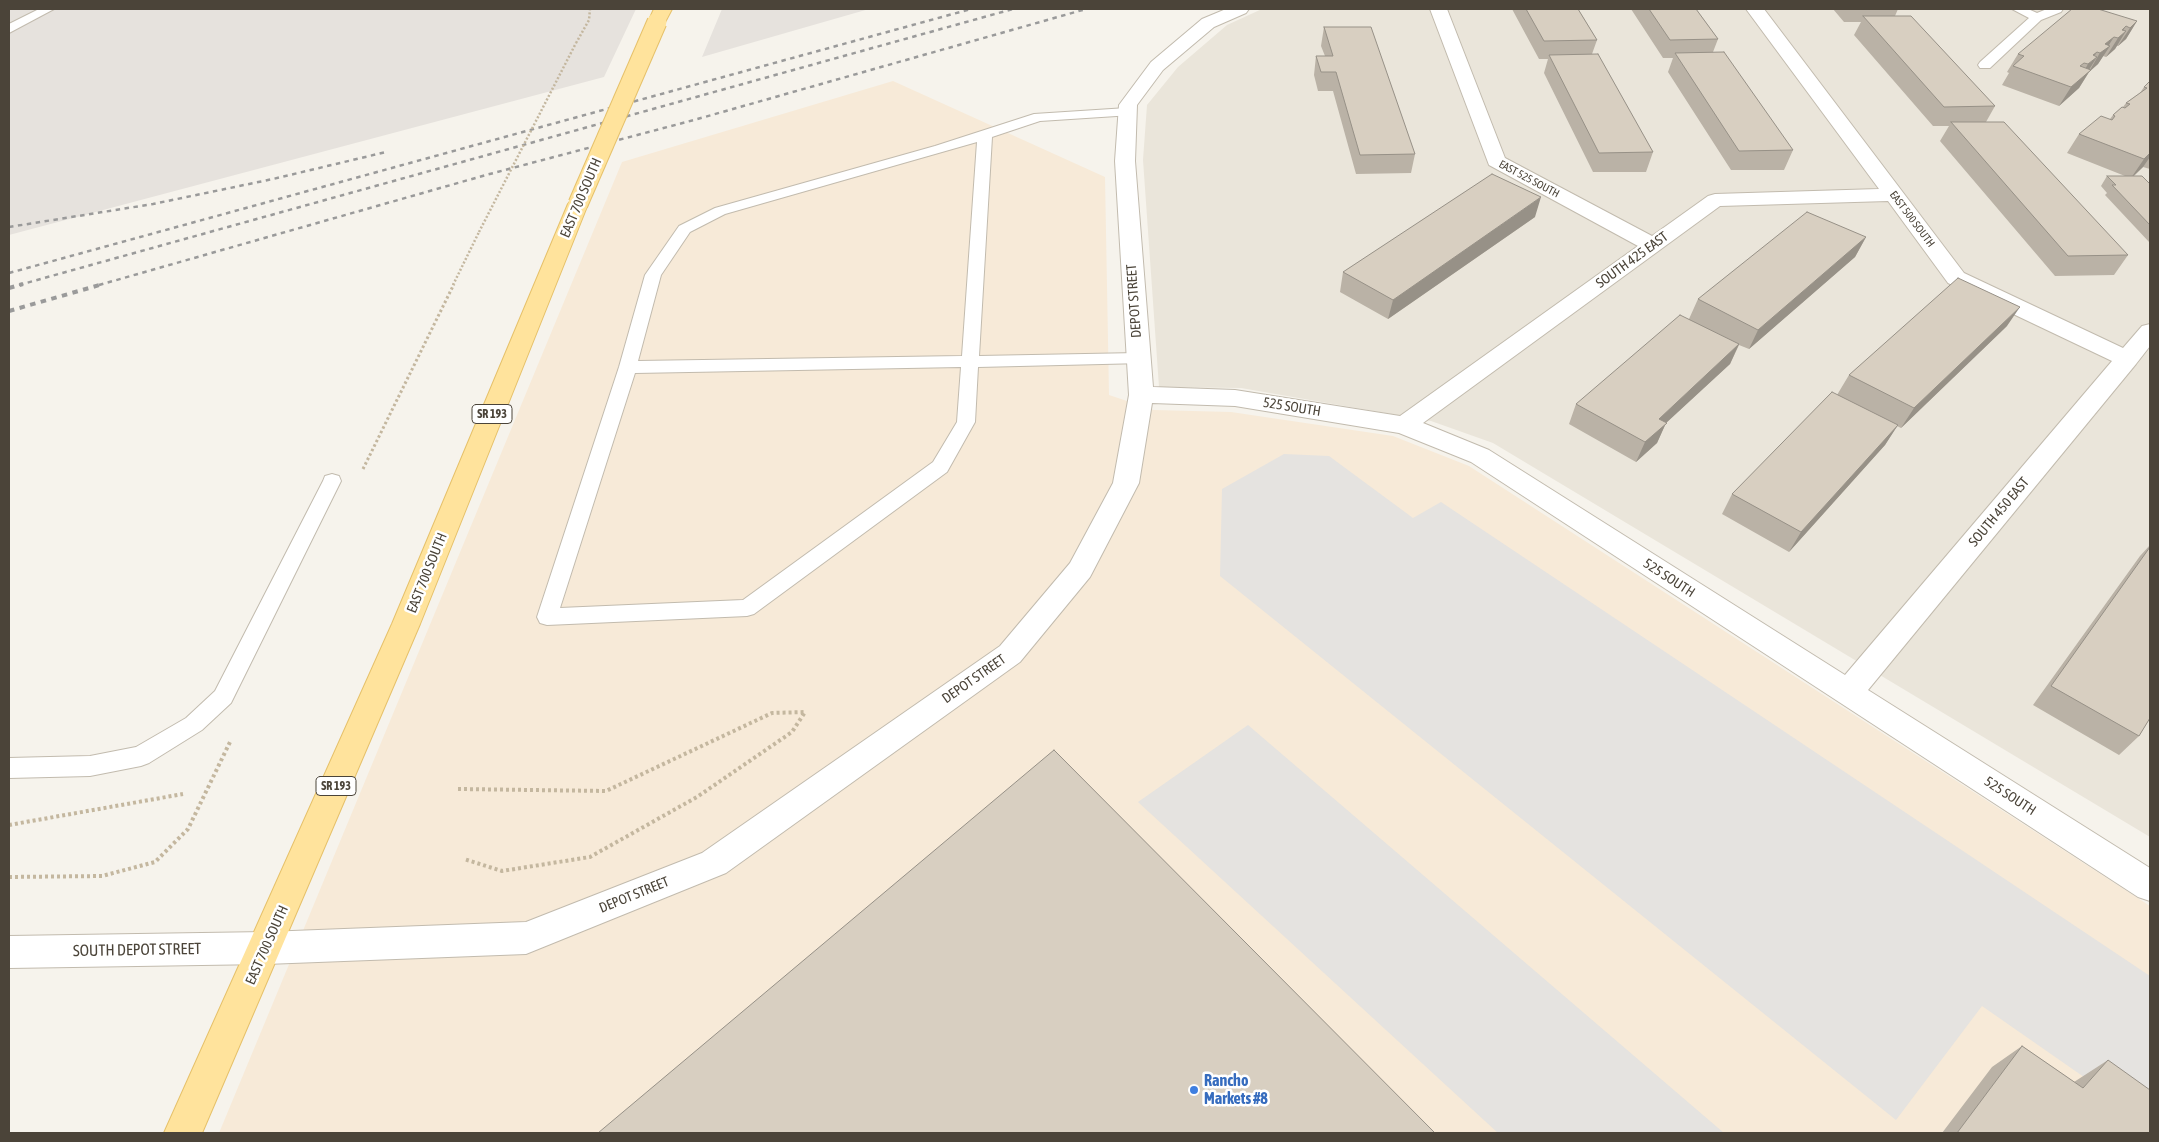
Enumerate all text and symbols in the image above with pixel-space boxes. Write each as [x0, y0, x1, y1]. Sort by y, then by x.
street label: EAST 700 SOUTH [557, 156, 605, 240]
street label: EAST 525 SOUTH [1496, 157, 1562, 201]
street label: EAST 500 SOUTH [1887, 188, 1937, 250]
street label: SOUTH 425 EAST [1593, 228, 1671, 292]
street label: DEPOT STREET [1123, 264, 1145, 338]
street label: 525 SOUTH [1262, 394, 1322, 420]
road number: SR 193 [472, 404, 512, 424]
street label: SOUTH 450 EAST [1965, 474, 2033, 550]
street label: EAST 700 SOUTH [403, 530, 451, 616]
street label: 525 SOUTH [1640, 555, 1698, 601]
street label: DEPOT STREET [939, 651, 1009, 707]
street label: 525 SOUTH [1981, 773, 2039, 819]
road number: SR 193 [316, 776, 356, 796]
street label: DEPOT STREET [597, 873, 671, 917]
street label: EAST 700 SOUTH [242, 903, 292, 987]
street label: SOUTH DEPOT STREET [73, 939, 201, 961]
place label: Rancho Markets #8 [1204, 1071, 1268, 1109]
marker: Rancho Markets #8 [1188, 1084, 1200, 1096]

